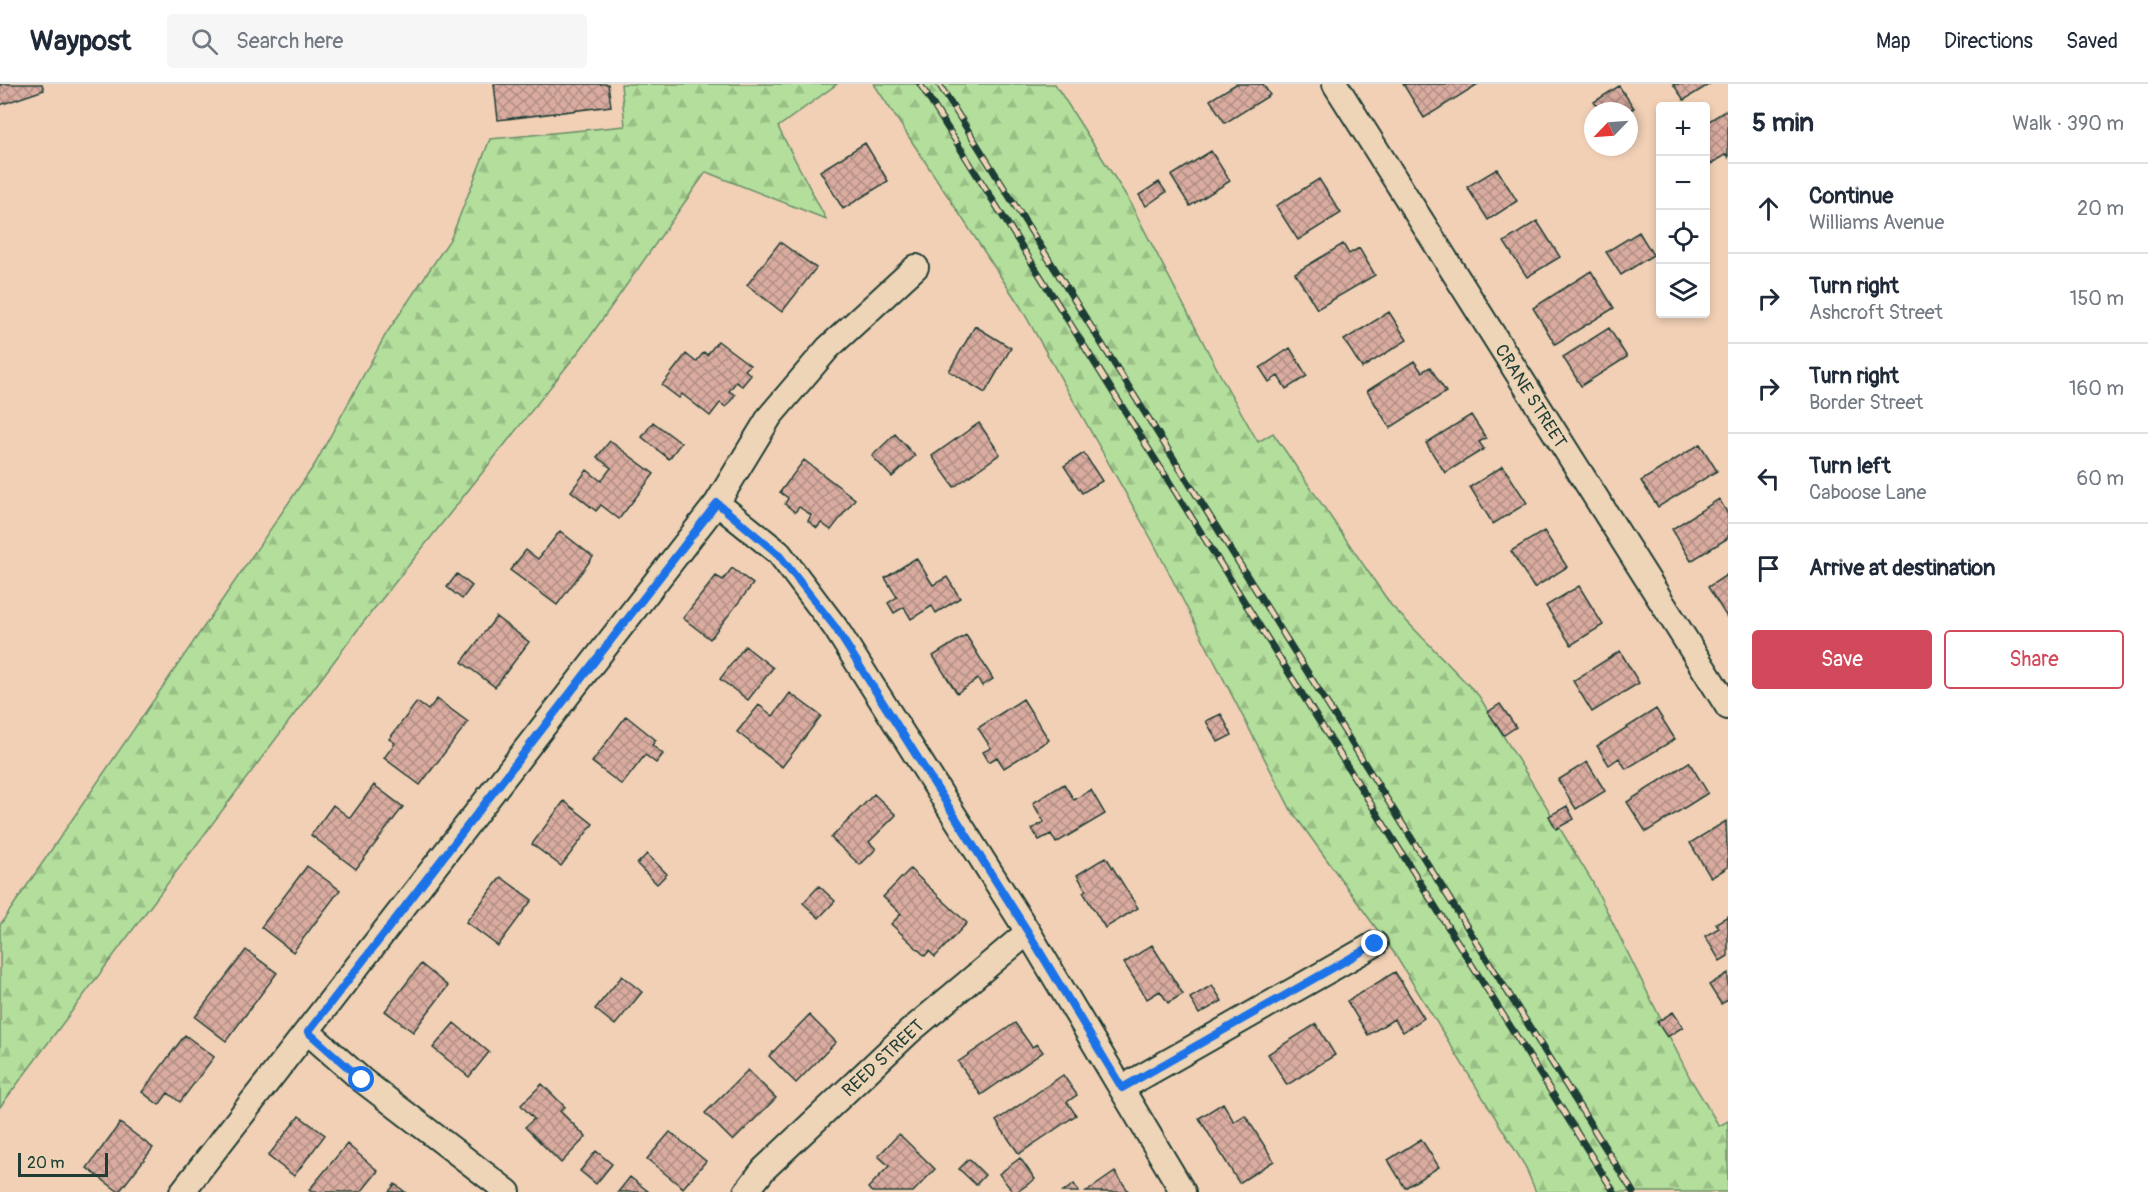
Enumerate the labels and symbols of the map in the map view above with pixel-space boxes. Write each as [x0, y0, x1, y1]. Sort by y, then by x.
north arrow [1584, 102, 1638, 156]
street label: CRANE STREET [1489, 340, 1572, 453]
route end [1361, 930, 1387, 956]
street label: REED STREET [837, 1015, 929, 1102]
route start [348, 1066, 374, 1092]
scale bar [18, 1150, 108, 1178]

